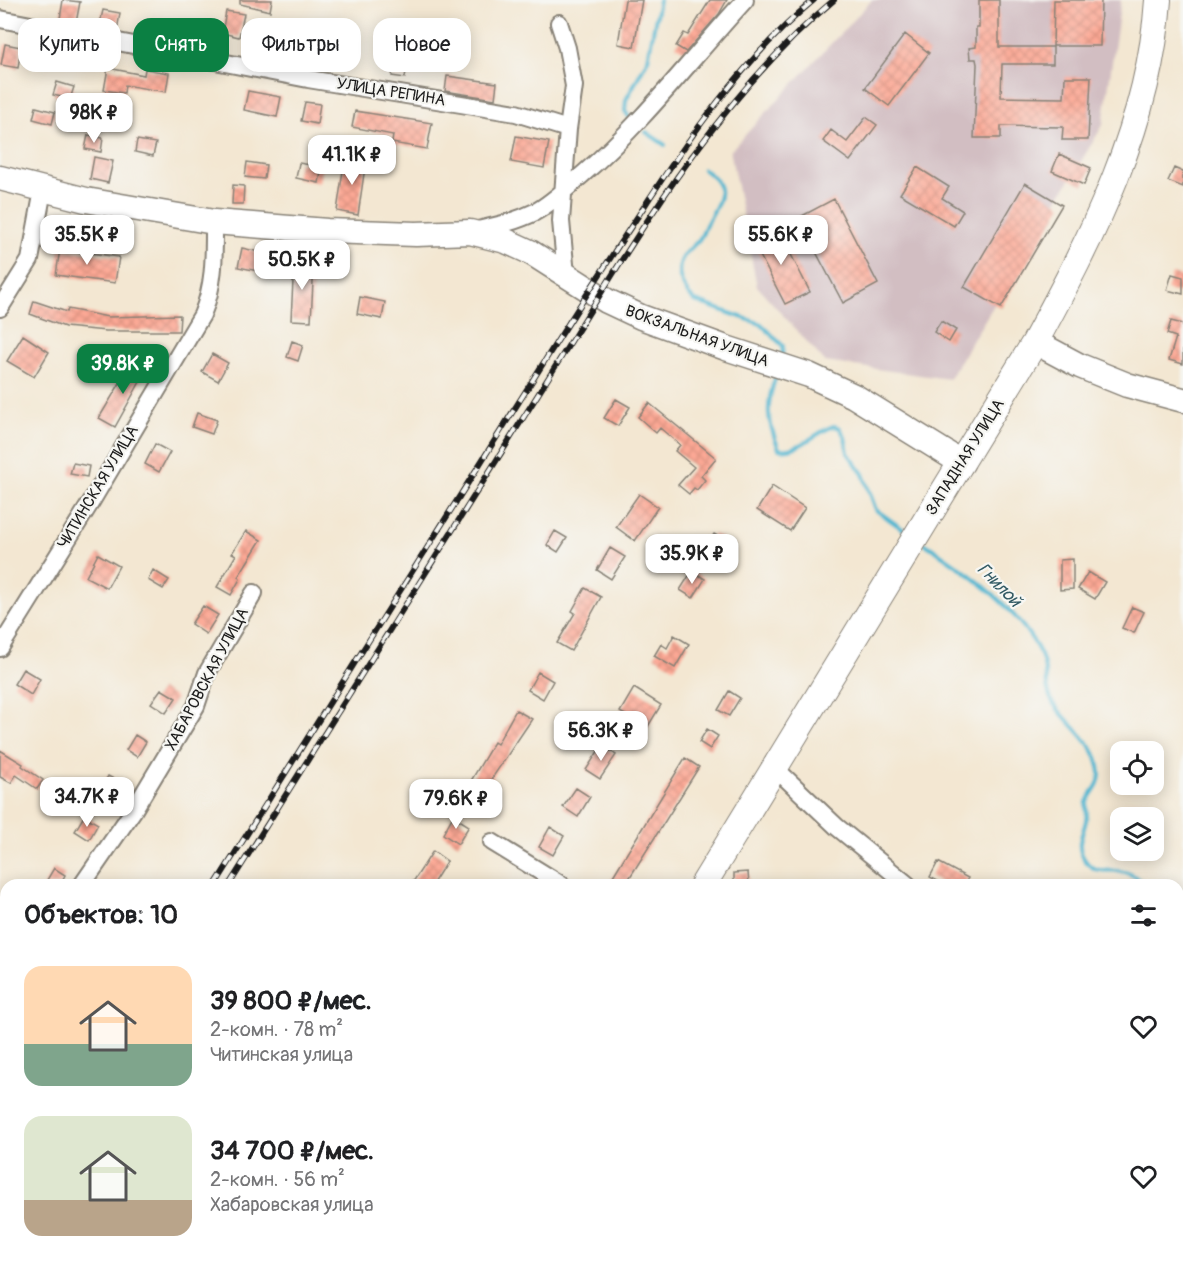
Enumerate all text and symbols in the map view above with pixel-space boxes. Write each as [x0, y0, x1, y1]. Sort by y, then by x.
chip: Купить [18, 18, 121, 72]
chip: Снять [133, 18, 229, 72]
chip: Фильтры [241, 18, 361, 72]
chip: Новое [373, 18, 471, 72]
street label: УЛИЦА РЕПИНА [335, 74, 447, 110]
pin: 98K ₽ [52, 93, 136, 144]
text: 98K ₽ [70, 100, 118, 125]
pin: 41.1K ₽ [297, 135, 407, 186]
text: 41.1K ₽ [322, 142, 382, 167]
pin: 35.5K ₽ [32, 215, 142, 266]
pin: 55.6K ₽ [726, 215, 836, 266]
text: 35.5K ₽ [54, 222, 120, 247]
text: 55.6K ₽ [748, 222, 814, 247]
pin: 50.5K ₽ [247, 240, 357, 291]
text: 50.5K ₽ [268, 247, 336, 272]
street label: ВОКЗАЛЬНАЯ УЛИЦА [622, 301, 772, 371]
pin: 39.8K ₽ [68, 344, 178, 395]
text: 39.8K ₽ [91, 351, 155, 376]
street label: ЗАПАДНАЯ УЛИЦА [921, 395, 1009, 519]
street label: ЧИТИНСКАЯ УЛИЦА [53, 422, 143, 552]
pin: 35.9K ₽ [637, 534, 747, 585]
text: 35.9K ₽ [659, 541, 725, 566]
water label: Гнилой [972, 558, 1027, 613]
street label: ХАБАРОВСКАЯ УЛИЦА [161, 604, 253, 754]
pin: 56.3K ₽ [546, 711, 656, 762]
text: 56.3K ₽ [568, 718, 634, 743]
map controls [1110, 741, 1164, 861]
button: locate [1110, 741, 1164, 795]
pin: 34.7K ₽ [32, 777, 142, 828]
pin: 79.6K ₽ [401, 779, 511, 830]
text: 34.7K ₽ [54, 784, 120, 809]
text: 79.6K ₽ [423, 786, 489, 811]
button: layers [1110, 807, 1164, 861]
text: Объектов: 10 [24, 899, 178, 931]
icon: filters [1127, 899, 1160, 932]
text: 39 800 ₽/мес. [210, 985, 372, 1017]
icon: home [72, 990, 144, 1062]
icon: heart [1127, 1010, 1160, 1043]
text: 2-комн. · 78 m² [210, 1017, 343, 1042]
text: Читинская улица [210, 1042, 353, 1067]
text: 34 700 ₽/мес. [210, 1135, 374, 1167]
icon: home [72, 1140, 144, 1212]
icon: heart [1127, 1160, 1160, 1193]
text: 2-комн. · 56 m² [210, 1167, 345, 1192]
text: Хабаровская улица [210, 1192, 374, 1217]

